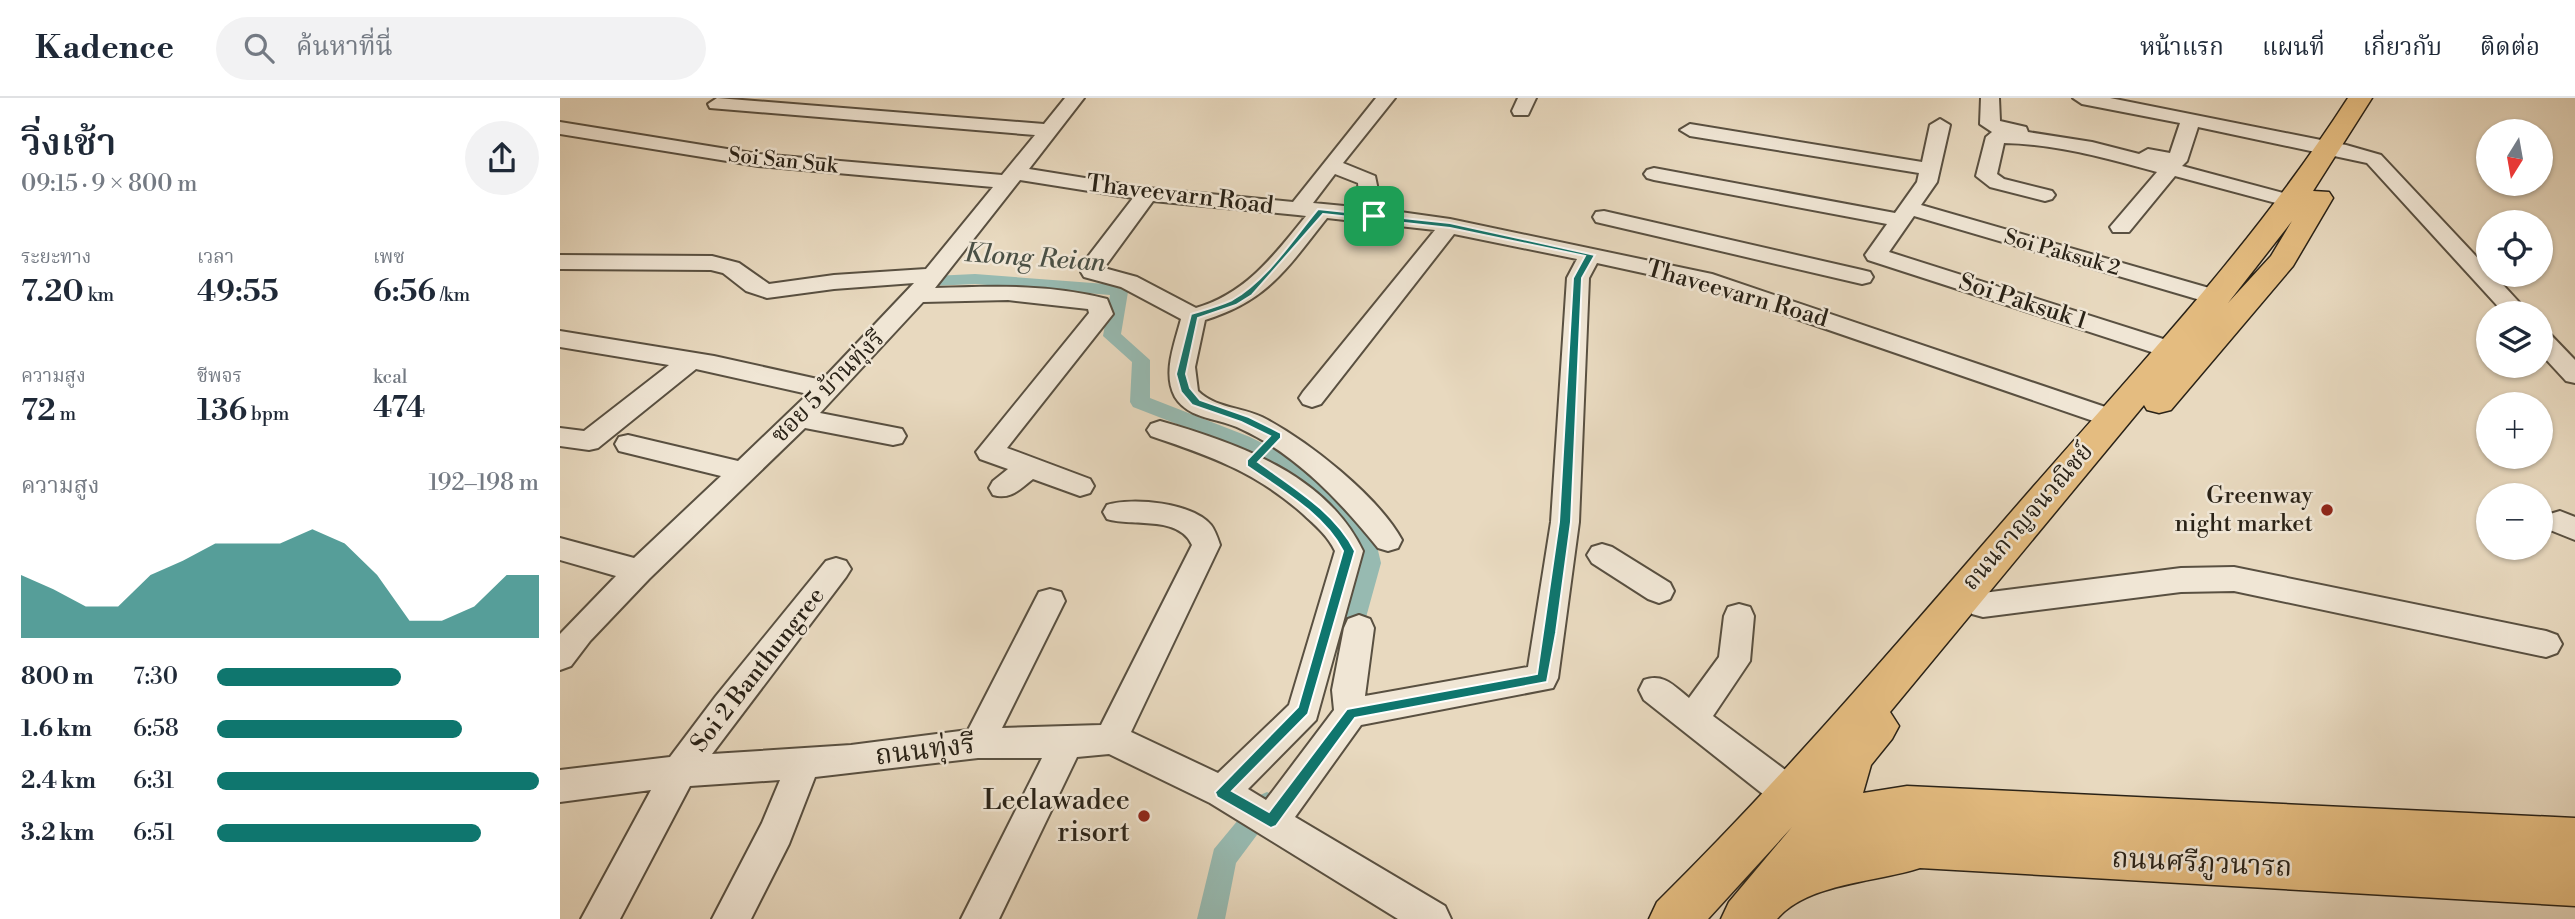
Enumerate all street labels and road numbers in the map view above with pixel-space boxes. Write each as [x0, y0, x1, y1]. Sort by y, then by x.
street label: Soi San Suk [727, 142, 840, 180]
street label: Thaveevarn Road [1085, 169, 1276, 221]
street label: Soi Paksuk 2 [2001, 224, 2123, 282]
street label: Thaveevarn Road [1642, 254, 1832, 334]
street label: Soi Paksuk 1 [1955, 267, 2091, 337]
street label: ซอย 5 บ้านทุ่งรี [765, 324, 891, 450]
street label: ถนนกาญจนวณิชย์ [1954, 436, 2100, 597]
street label: Soi 2 Banthungree [684, 582, 832, 758]
street label: ถนนทุ่งรี [873, 727, 977, 773]
street label: ถนนศรีภูวนารถ [2111, 841, 2293, 885]

